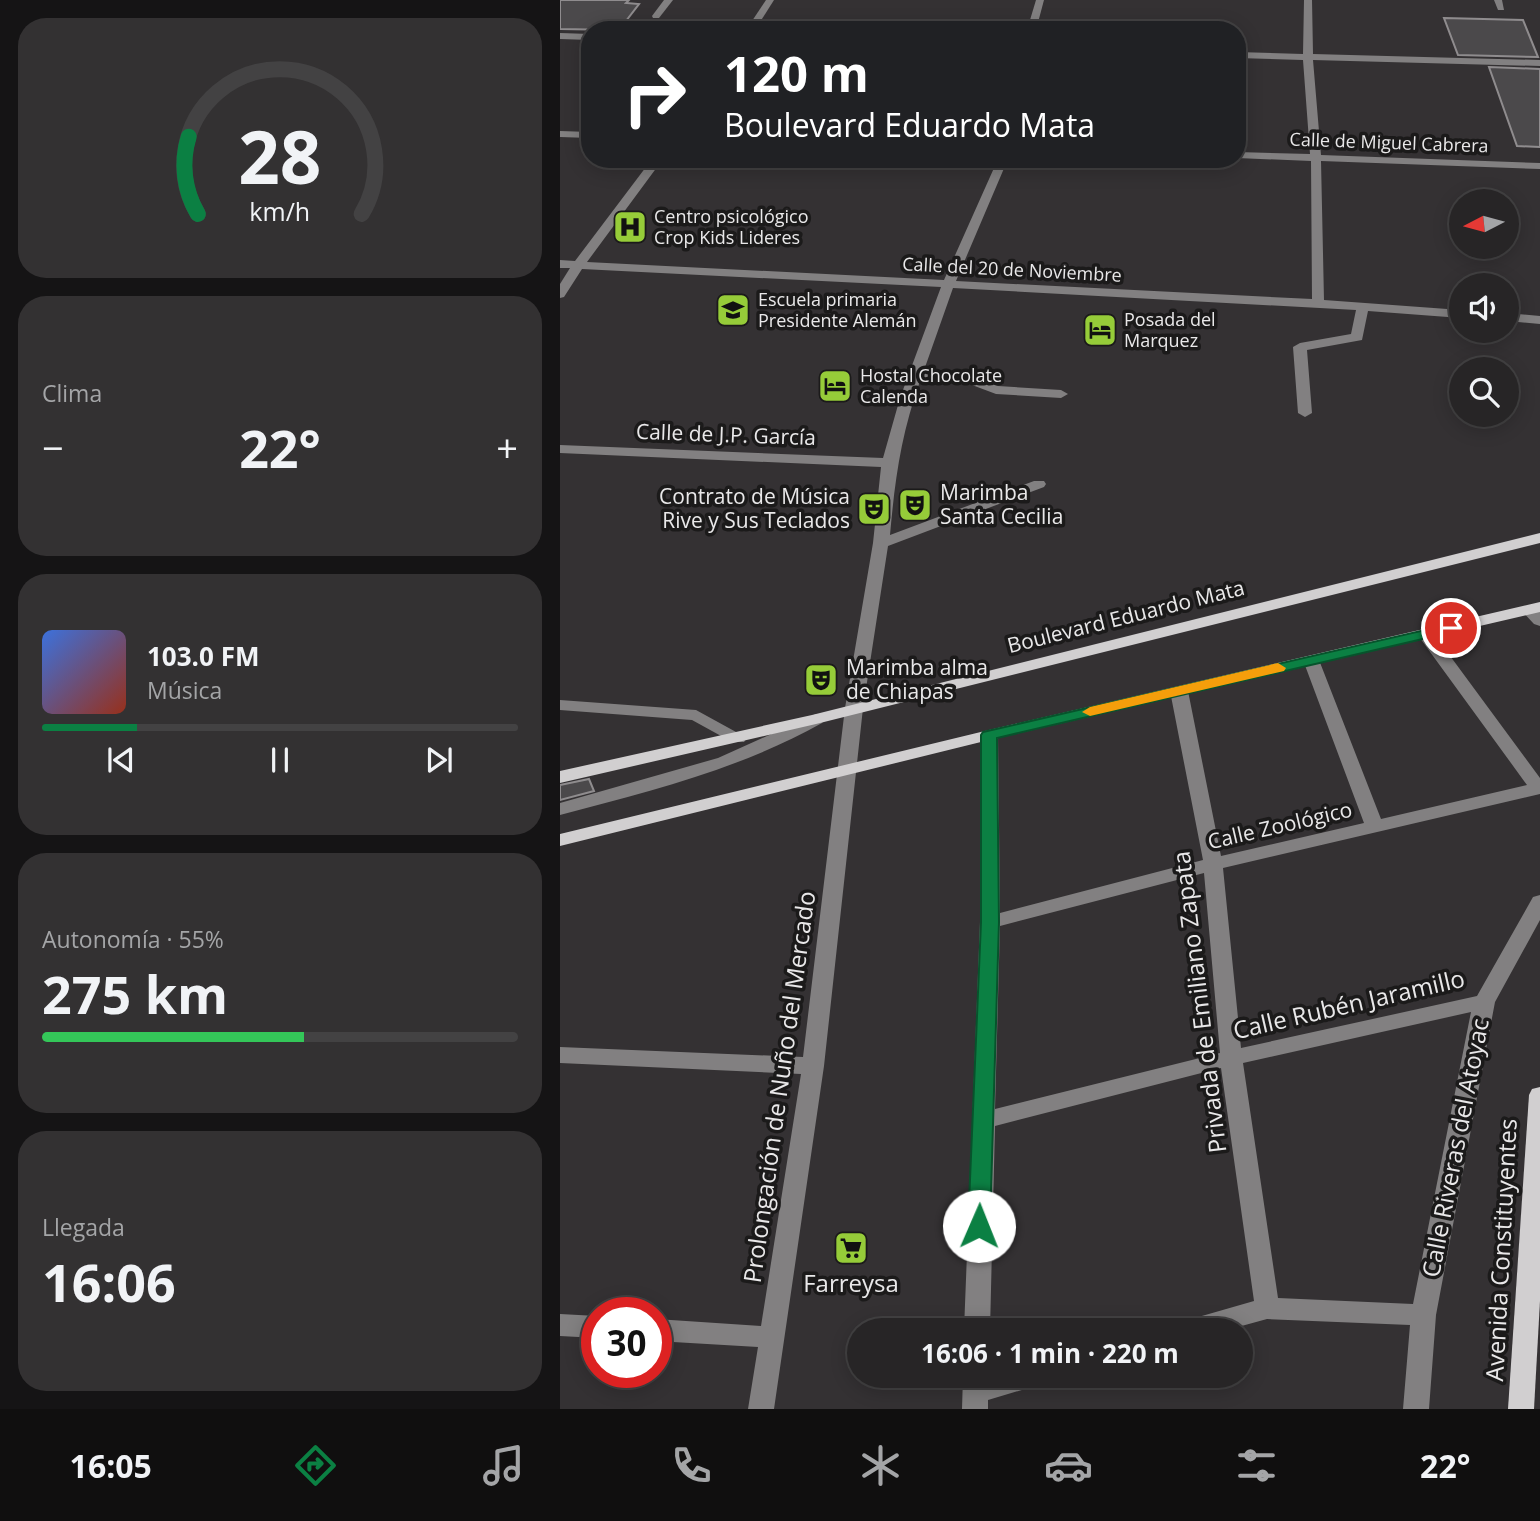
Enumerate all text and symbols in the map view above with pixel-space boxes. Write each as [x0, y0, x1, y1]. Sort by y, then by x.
text: 120 m [724, 40, 869, 106]
icon: right [609, 49, 700, 140]
text: Boulevard Eduardo Mata [724, 103, 1095, 146]
text: 28 [238, 106, 322, 205]
street label: Calle de Miguel Cabrera [1289, 127, 1489, 157]
north arrow [1449, 189, 1519, 259]
map controls [1449, 189, 1519, 427]
text: km/h [250, 194, 310, 228]
place label: Centro psicológico Crop Kids Lideres [654, 204, 809, 249]
hospital icon: Centro psicológico Crop Kids Lideres [611, 208, 649, 246]
street label: Calle del 20 de Noviembre [902, 251, 1122, 287]
button: sound [1449, 273, 1519, 343]
place label: Escuela primaria Presidente Alemán [758, 287, 917, 332]
school or university icon: Escuela primaria Presidente Alemán [714, 291, 752, 329]
place label: Posada del Marquez [1124, 307, 1216, 352]
hotel icon: Posada del Marquez [1081, 311, 1119, 349]
button: search [1449, 357, 1519, 427]
place label: Hostal Chocolate Calenda [860, 363, 1002, 408]
hotel icon: Hostal Chocolate Calenda [816, 367, 854, 405]
text: Clima [42, 377, 102, 409]
text: 22° [239, 412, 321, 483]
street label: Calle de J.P. García [636, 417, 817, 451]
text: − [42, 421, 64, 473]
text: + [496, 421, 518, 473]
place label: Marimba Santa Cecilia [940, 478, 1063, 530]
place label: Contrato de Música Rive y Sus Teclados [659, 482, 850, 534]
theatre icon: Marimba Santa Cecilia [896, 486, 934, 524]
theatre icon: Contrato de Música Rive y Sus Teclados [855, 490, 893, 528]
street label: Boulevard Eduardo Mata [1004, 573, 1247, 659]
pin [1421, 598, 1481, 658]
icon: arrive [1432, 609, 1470, 647]
text: 103.0 FM [147, 638, 259, 674]
place label: Marimba alma de Chiapas [846, 653, 988, 705]
theatre icon: Marimba alma de Chiapas [802, 661, 840, 699]
text: Música [147, 674, 222, 706]
icon: previous [102, 741, 140, 779]
icon: pause [261, 741, 299, 779]
icon: next [420, 741, 458, 779]
street label: Calle Zoológico [1205, 795, 1355, 855]
street label: Privada de Emiliano Zapata [1164, 849, 1233, 1155]
street label: Prolongación de Nuño del Mercado [735, 889, 822, 1285]
text: Autonomía · 55% [42, 923, 224, 955]
text: 275 km [42, 958, 228, 1029]
street label: Calle Rubén Jaramillo [1230, 961, 1468, 1046]
street label: Calle Riveras del Atoyac [1413, 1016, 1496, 1280]
street label: Avenida Constituyentes [1477, 1118, 1524, 1382]
position arrow [942, 1189, 1016, 1263]
text: Llegada [42, 1211, 125, 1243]
supermarket icon: Farreysa [832, 1229, 870, 1267]
text: 16:06 [42, 1246, 176, 1317]
place label: Farreysa [803, 1266, 899, 1299]
speed limit sign: 30 [581, 1297, 672, 1388]
text: 16:06 · 1 min · 220 m [921, 1335, 1179, 1371]
icon: directions [291, 1441, 340, 1490]
icon: music [479, 1441, 528, 1490]
icon: phone [667, 1441, 716, 1490]
icon: climate [856, 1441, 905, 1490]
icon: car [1044, 1441, 1093, 1490]
icon: filters [1232, 1441, 1281, 1490]
text: 16:05 [70, 1444, 152, 1487]
text: 22° [1420, 1444, 1470, 1487]

